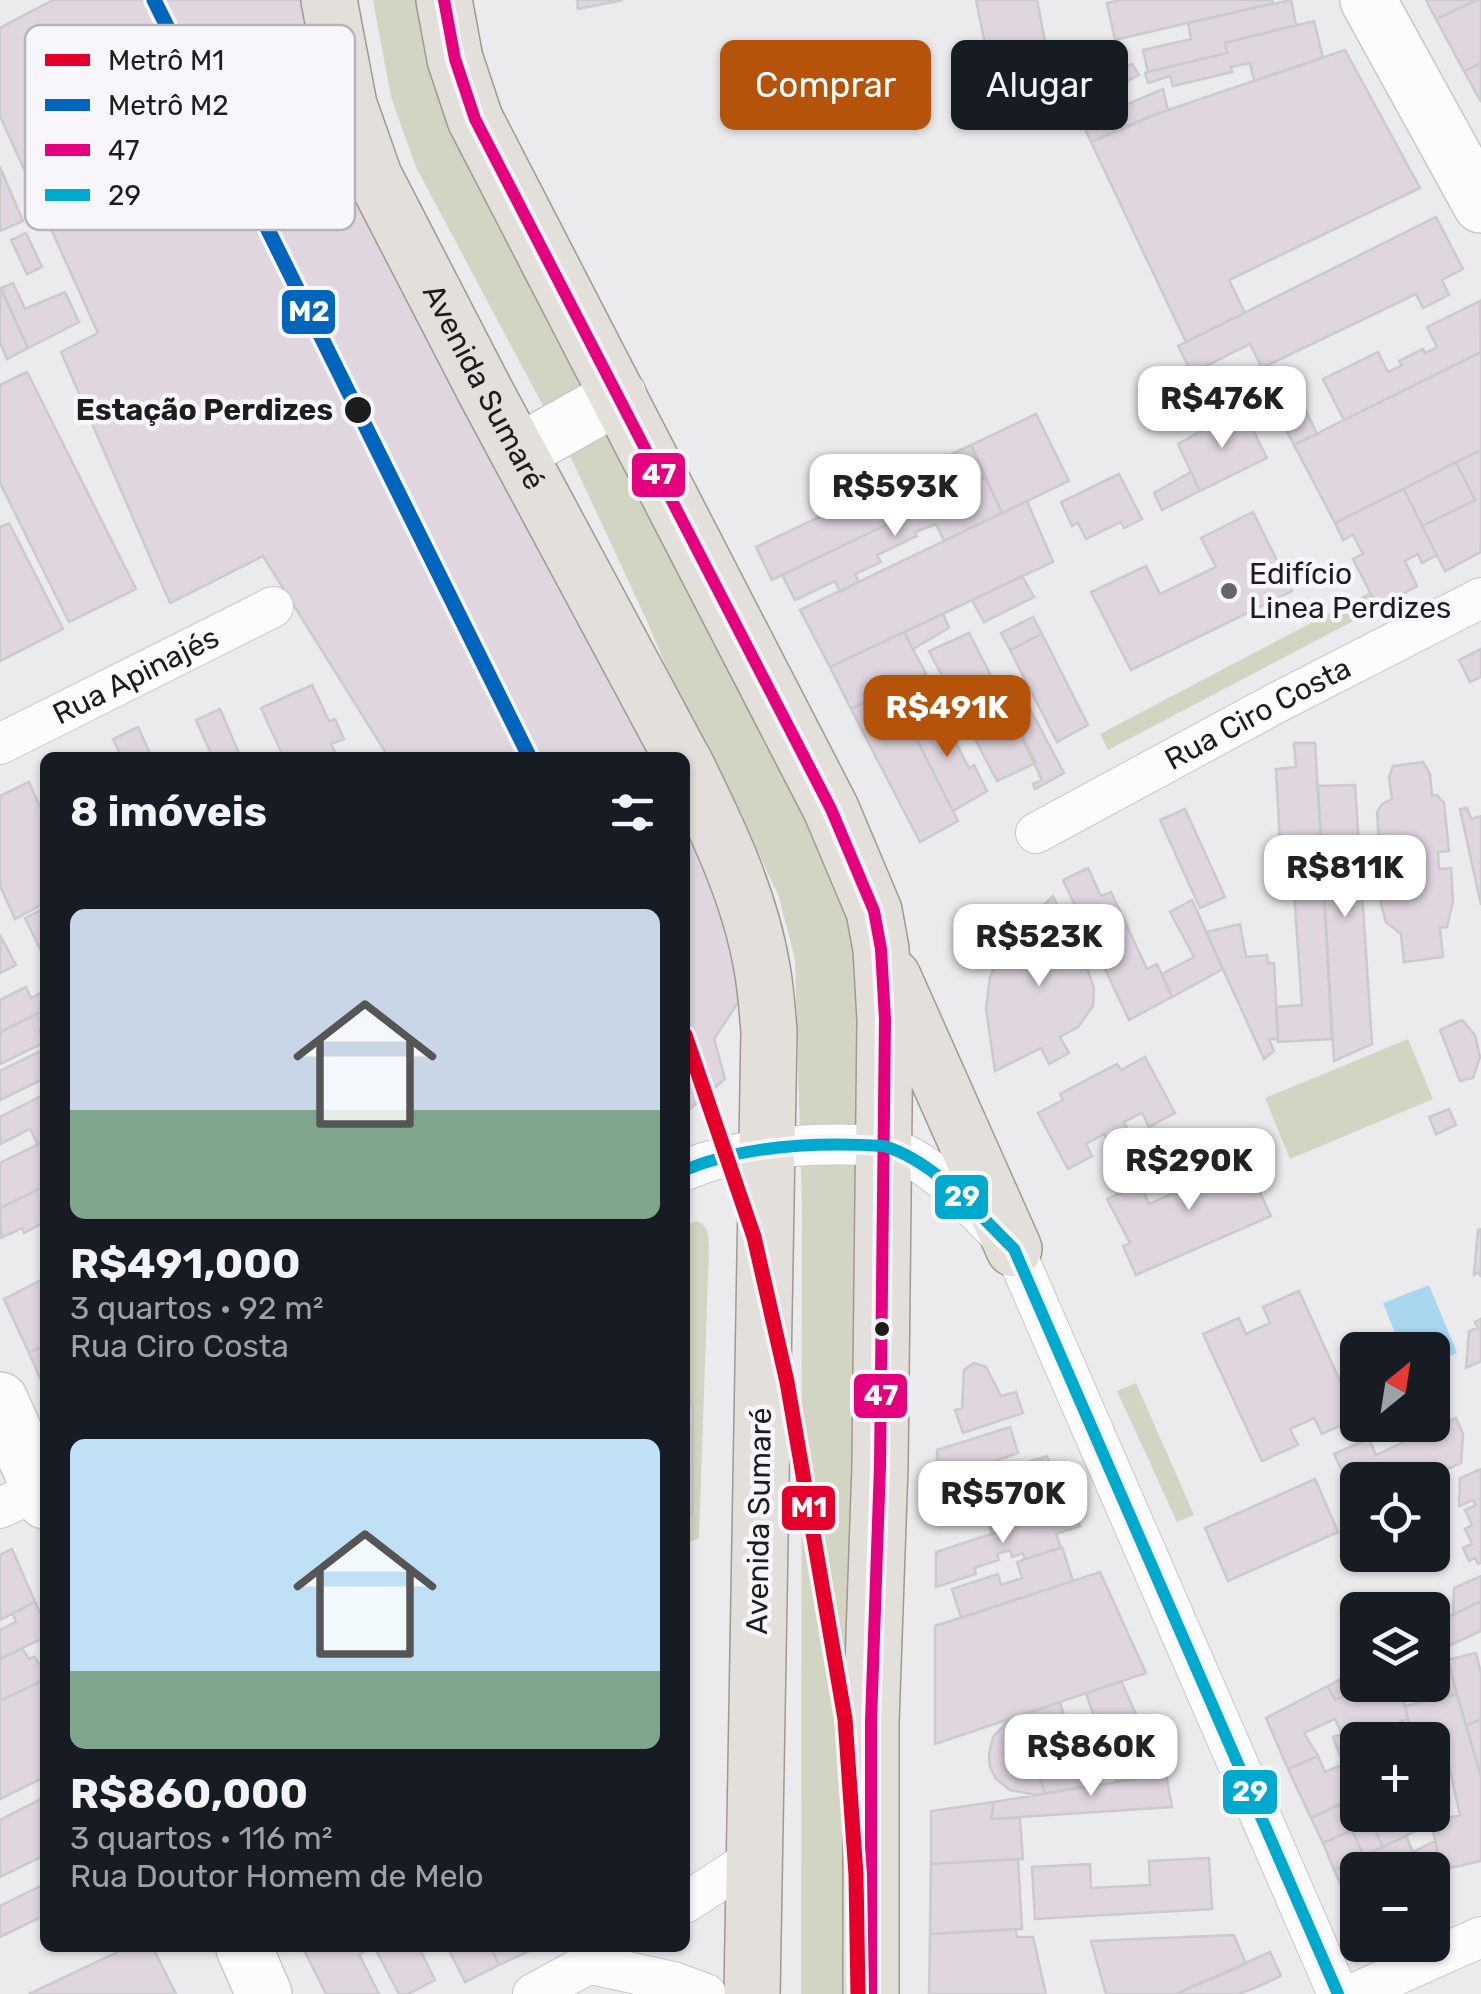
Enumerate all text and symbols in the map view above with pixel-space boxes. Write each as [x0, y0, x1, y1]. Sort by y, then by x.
legend [25, 25, 355, 230]
chip: Comprar [720, 40, 931, 130]
chip: Alugar [951, 40, 1128, 130]
text: Metrô M1 [108, 44, 224, 77]
text: Metrô M2 [108, 89, 229, 122]
text: 47 [108, 134, 139, 167]
text: 29 [108, 179, 141, 212]
street label: Avenida Sumaré [415, 278, 553, 496]
line badge: M2 [280, 288, 337, 336]
text: M2 [288, 295, 330, 328]
pin: R$476K [1141, 366, 1303, 451]
text: R$476K [1160, 379, 1284, 417]
place label: Estação Perdizes [76, 392, 333, 428]
marker: Estação Perdizes [342, 394, 374, 426]
line badge: 47 [630, 451, 687, 499]
pin: R$593K [814, 454, 976, 539]
text: 47 [642, 458, 676, 491]
text: R$593K [832, 467, 958, 505]
place label: Edifício Linea Perdizes [1249, 556, 1451, 626]
marker: Edifício Linea Perdizes [1218, 580, 1240, 602]
street label: Rua Apinajés [47, 619, 225, 732]
street label: Rua Ciro Costa [1159, 650, 1357, 778]
pin: R$491K [866, 675, 1028, 760]
text: R$491K [886, 688, 1008, 726]
icon: filters [605, 785, 660, 840]
text: 8 imóveis [70, 787, 267, 837]
pin: R$811K [1264, 835, 1426, 920]
text: R$811K [1286, 848, 1404, 886]
pin: R$523K [958, 904, 1120, 989]
text: R$523K [975, 917, 1103, 955]
icon: home [275, 974, 455, 1154]
pin: R$290K [1108, 1128, 1270, 1213]
text: R$290K [1125, 1141, 1253, 1179]
line badge: 29 [933, 1173, 990, 1221]
text: 29 [944, 1180, 980, 1213]
text: R$491,000 [70, 1239, 300, 1289]
text: 3 quartos · 92 m² [70, 1289, 324, 1327]
unlabelled marker [872, 1319, 892, 1339]
text: Rua Ciro Costa [70, 1327, 289, 1365]
north arrow [1340, 1332, 1450, 1442]
map controls [1340, 1332, 1450, 1962]
line badge: 47 [852, 1372, 909, 1420]
text: 47 [864, 1379, 898, 1412]
street label: Avenida Sumaré [739, 1407, 779, 1635]
pin: R$570K [922, 1461, 1084, 1546]
button: locate [1340, 1462, 1450, 1572]
text: R$570K [940, 1474, 1066, 1512]
line badge: M1 [780, 1484, 837, 1532]
text: M1 [790, 1491, 828, 1524]
icon: home [275, 1504, 455, 1684]
button: layers [1340, 1592, 1450, 1702]
pin: R$860K [1010, 1714, 1172, 1799]
button: + [1340, 1722, 1450, 1832]
text: R$860K [1027, 1727, 1155, 1765]
line badge: 29 [1221, 1768, 1279, 1816]
text: R$860,000 [70, 1769, 308, 1819]
text: 29 [1232, 1775, 1268, 1808]
text: 3 quartos · 116 m² [70, 1819, 333, 1857]
button: − [1340, 1852, 1450, 1962]
text: Rua Doutor Homem de Melo [70, 1857, 484, 1895]

